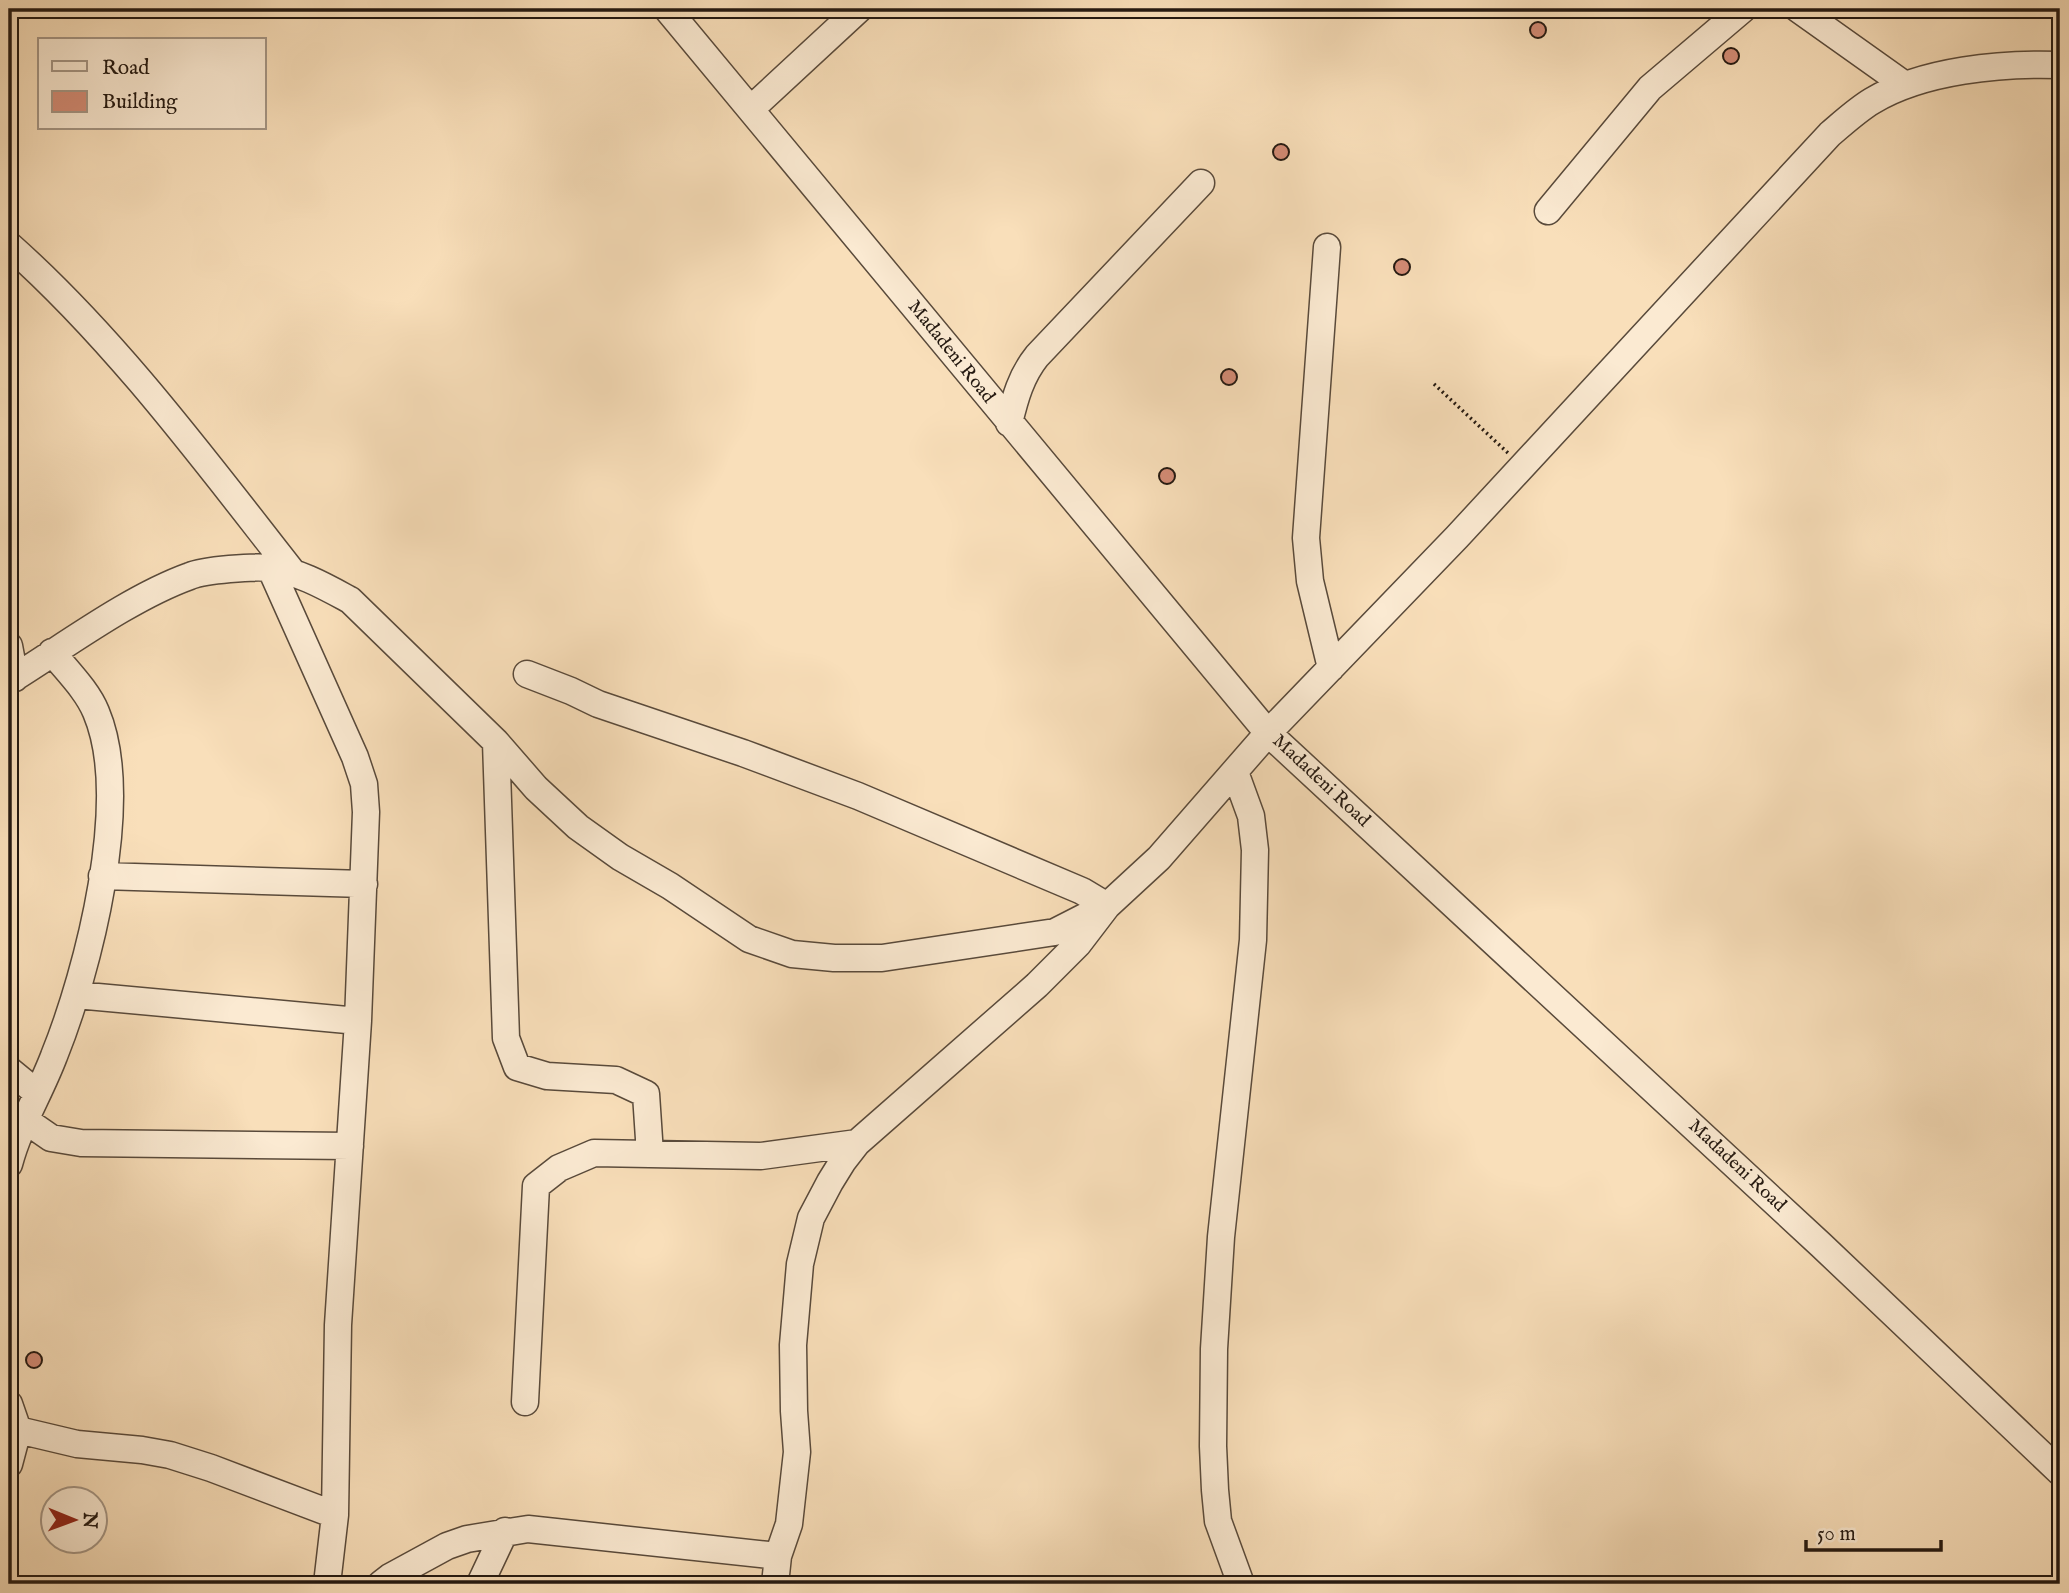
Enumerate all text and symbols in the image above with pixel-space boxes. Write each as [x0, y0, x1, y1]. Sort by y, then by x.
legend [38, 38, 266, 130]
text: Road [102, 55, 150, 82]
text: Building [102, 89, 178, 116]
street label: Madadeni Road [902, 296, 1000, 409]
street label: Madadeni Road [1267, 729, 1376, 833]
street label: Madadeni Road [1683, 1114, 1792, 1218]
north arrow [38, 1484, 108, 1554]
scale bar [1806, 1509, 1941, 1553]
text: N [77, 1511, 101, 1529]
text: 50 m [1817, 1521, 1856, 1548]

